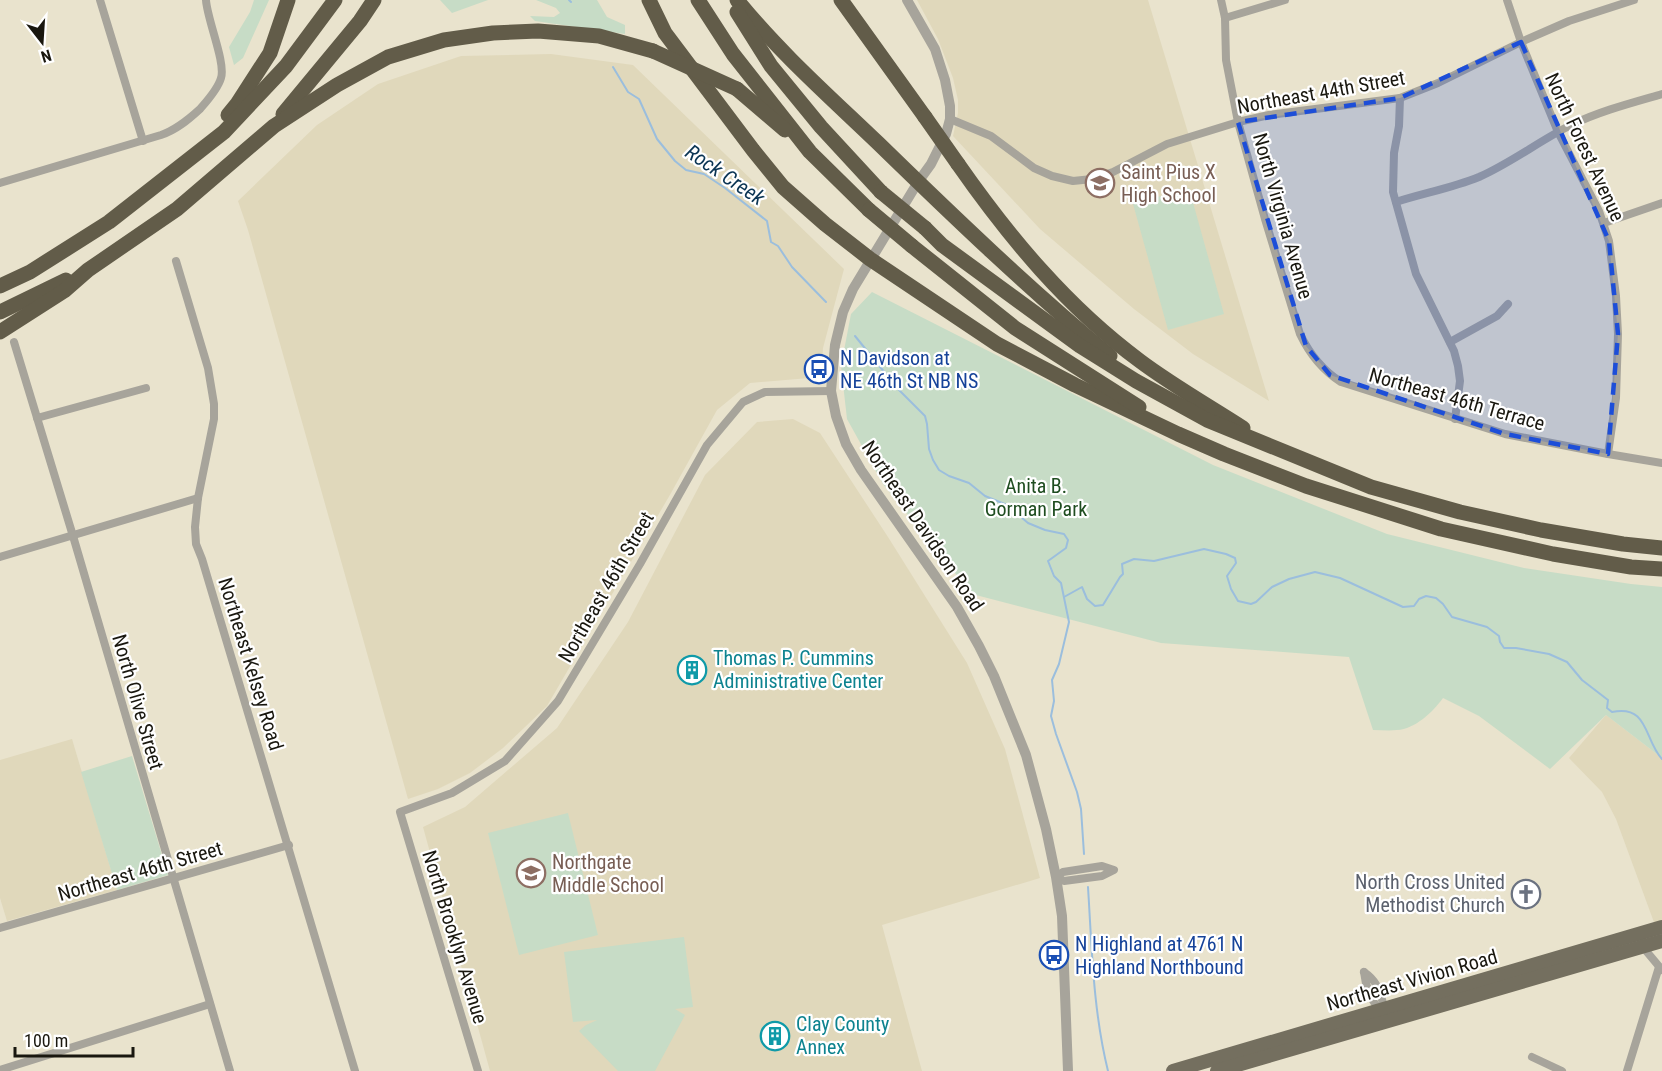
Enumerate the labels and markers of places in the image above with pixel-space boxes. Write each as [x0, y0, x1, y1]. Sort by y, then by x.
place label: Saint Pius X High School [1121, 160, 1216, 207]
school or university icon: Saint Pius X High School [1084, 167, 1116, 199]
place label: N Davidson at NE 46th St NB NS [840, 346, 978, 393]
bus stop icon: N Davidson at NE 46th St NB NS [803, 353, 835, 385]
place label: Thomas P. Cummins Administrative Center [713, 646, 883, 693]
building icon: Thomas P. Cummins Administrative Center [676, 654, 708, 686]
place label: Northgate Middle School [552, 850, 664, 897]
school or university icon: Northgate Middle School [515, 857, 547, 889]
place label: North Cross United Methodist Church [1355, 870, 1505, 917]
church icon: North Cross United Methodist Church [1510, 878, 1542, 910]
place label: N Highland at 4761 N Highland Northbound [1075, 932, 1244, 979]
bus stop icon: N Highland at 4761 N Highland Northbound [1038, 939, 1070, 971]
place label: Clay County Annex [796, 1012, 889, 1059]
building icon: Clay County Annex [759, 1020, 791, 1052]

